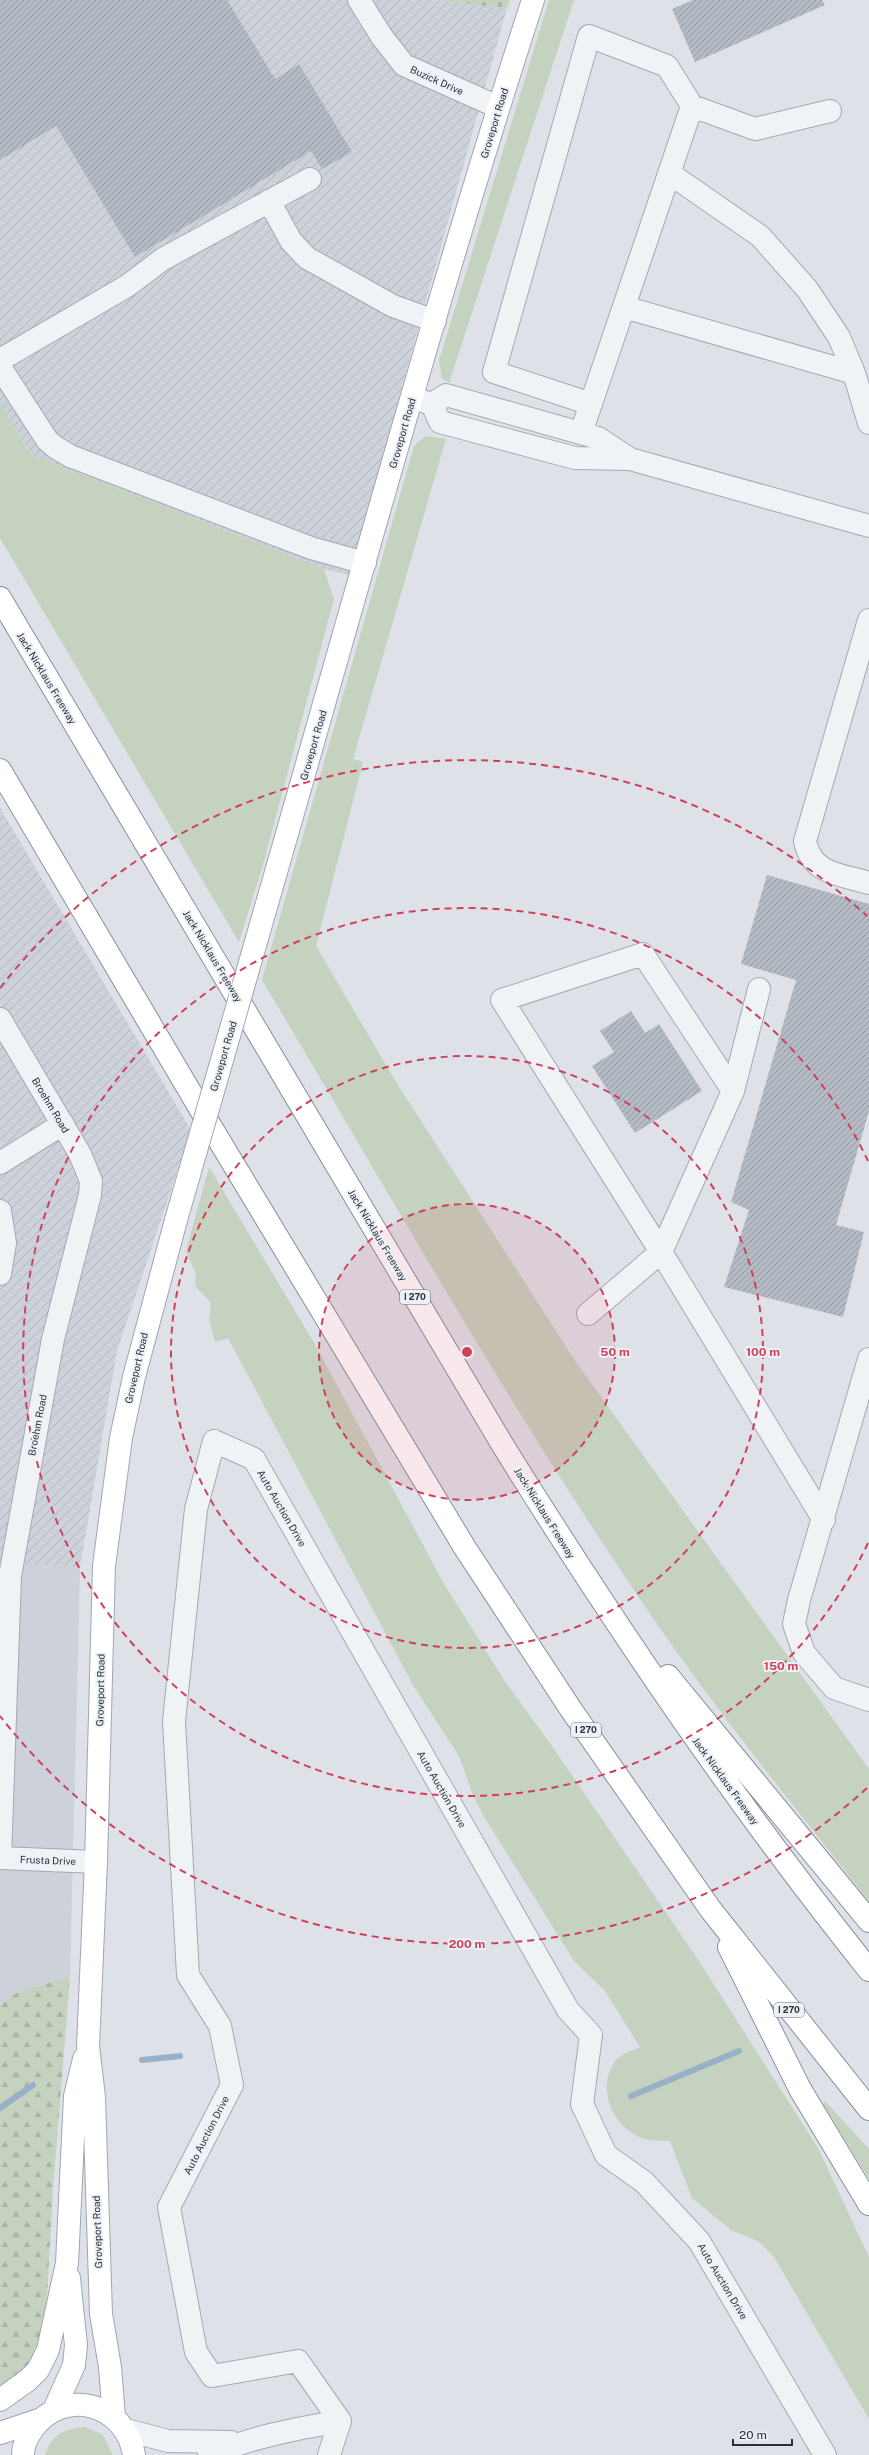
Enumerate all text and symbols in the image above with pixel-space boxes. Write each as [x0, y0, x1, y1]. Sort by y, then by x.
street label: Buzick Drive [408, 63, 466, 97]
street label: Groveport Road [478, 86, 510, 160]
street label: Groveport Road [386, 396, 418, 470]
street label: Jack Nicklaus Freeway [15, 630, 80, 727]
street label: Groveport Road [297, 708, 329, 782]
street label: Jack Nicklaus Freeway [181, 908, 246, 1005]
street label: Groveport Road [207, 1019, 239, 1093]
street label: Broehm Road [30, 1075, 72, 1135]
street label: Jack Nicklaus Freeway [346, 1187, 411, 1284]
road number: I 270 [400, 1290, 430, 1304]
street label: Groveport Road [122, 1331, 150, 1405]
centre of rings [460, 1345, 474, 1359]
text: 50 m [600, 1345, 630, 1359]
text: 100 m [746, 1345, 780, 1359]
street label: Broehm Road [25, 1393, 49, 1457]
street label: Jack Nicklaus Freeway [512, 1465, 578, 1561]
street label: Auto Auction Drive [255, 1467, 309, 1549]
street label: Groveport Road [93, 1654, 107, 1726]
text: 150 m [764, 1659, 798, 1673]
road number: I 270 [571, 1723, 601, 1737]
street label: Jack Nicklaus Freeway [690, 1735, 762, 1828]
street label: Auto Auction Drive [415, 1748, 469, 1830]
street label: Frusta Drive [20, 1853, 77, 1867]
text: 200 m [449, 1937, 485, 1951]
road number: I 270 [774, 2003, 804, 2017]
street label: Auto Auction Drive [181, 2093, 231, 2176]
street label: Groveport Road [90, 2195, 104, 2269]
street label: Auto Auction Drive [696, 2241, 751, 2322]
scale bar [733, 2421, 792, 2447]
text: 20 m [739, 2428, 767, 2442]

